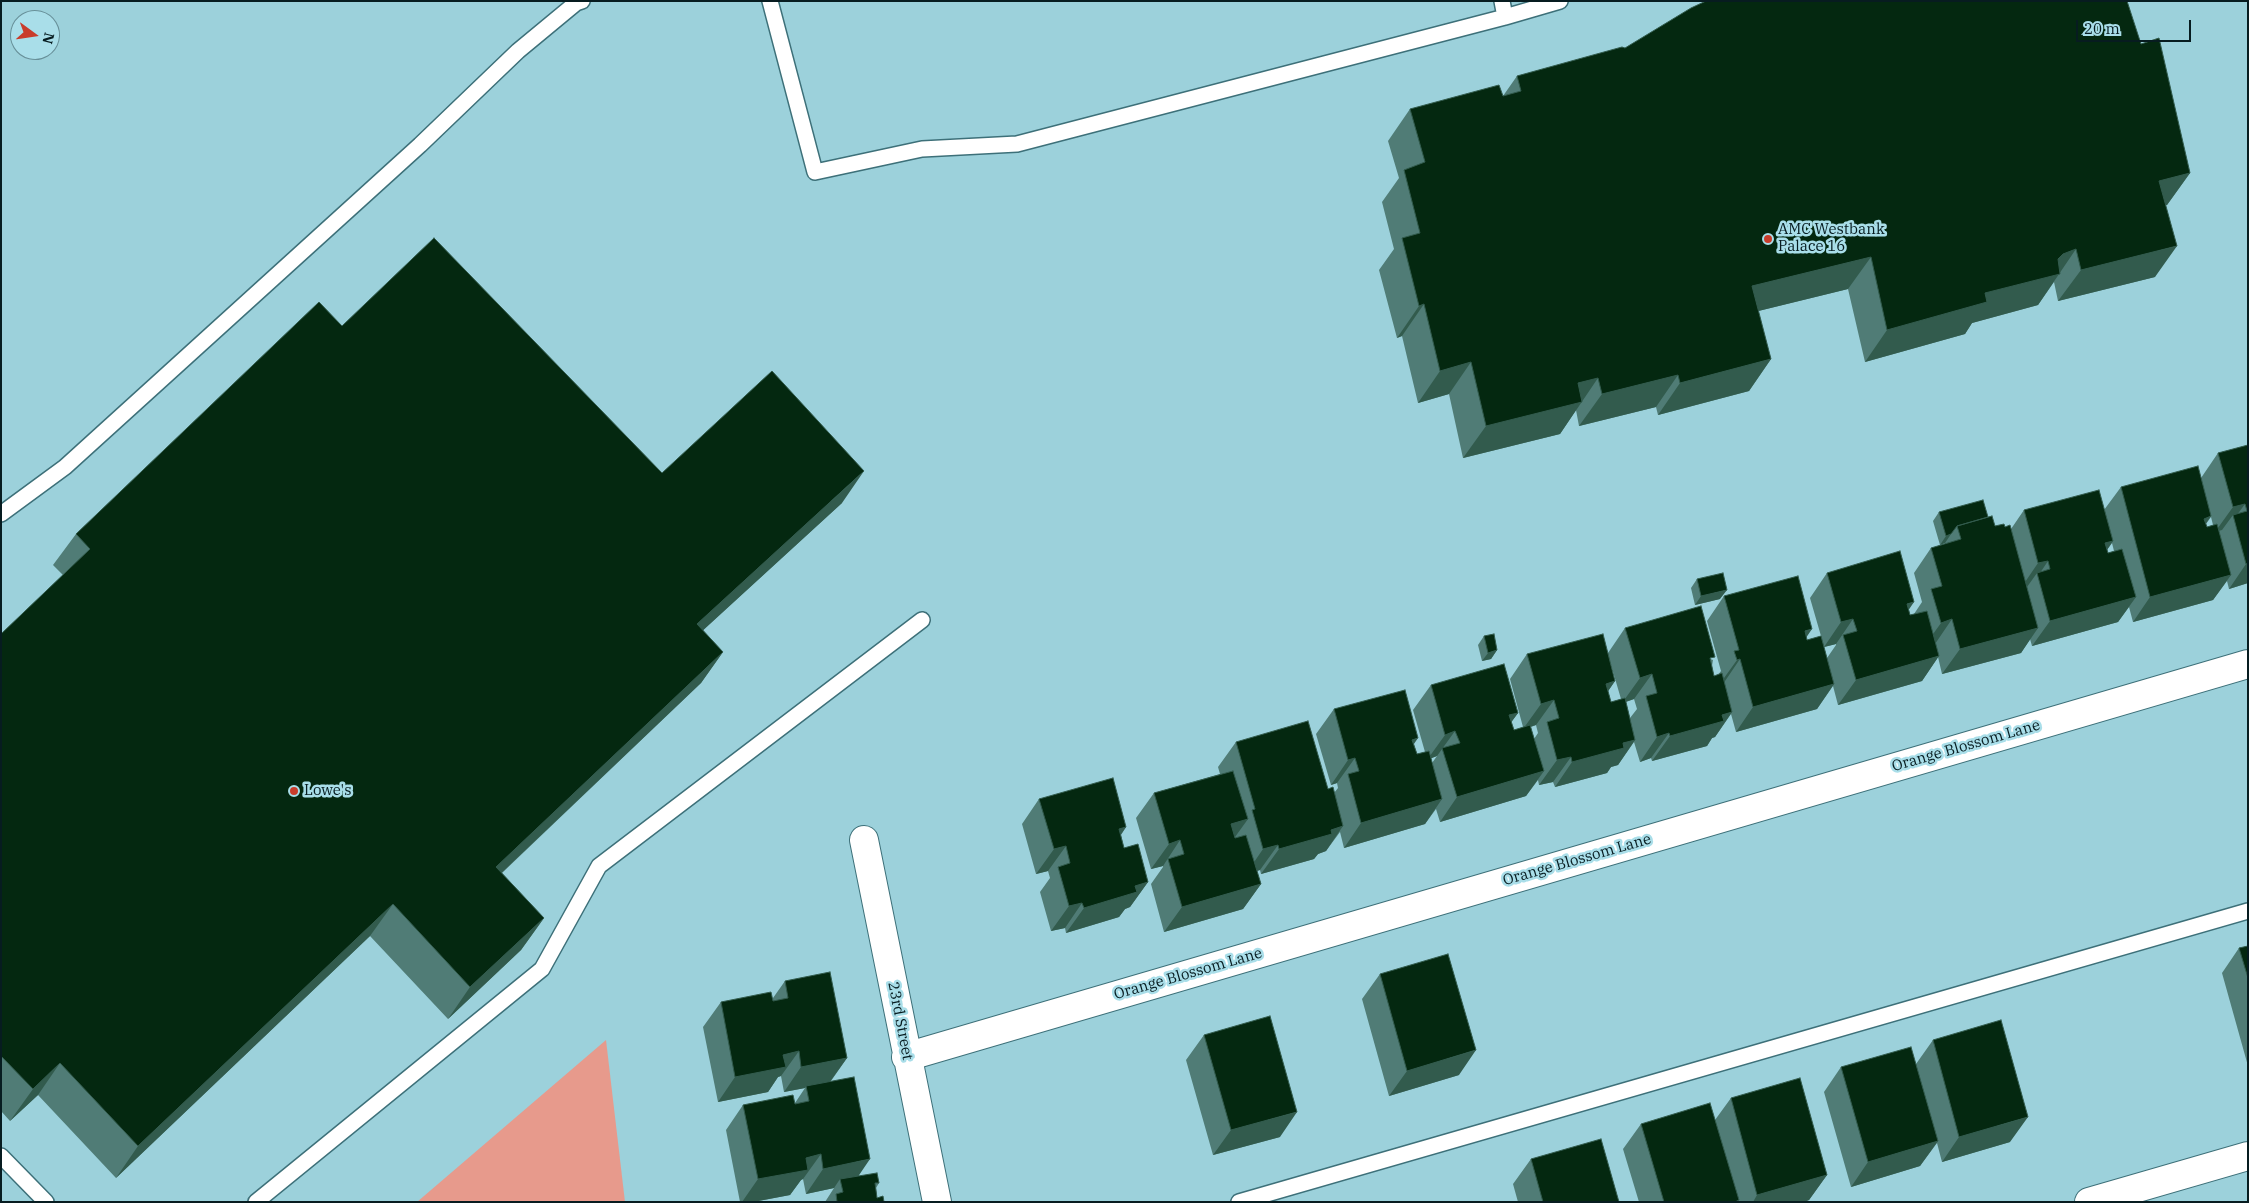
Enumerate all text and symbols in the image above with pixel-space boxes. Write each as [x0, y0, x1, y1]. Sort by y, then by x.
north arrow [10, 10, 60, 60]
scale bar [2079, 10, 2194, 42]
text: 20 m [2084, 19, 2120, 38]
text: N [39, 31, 59, 46]
place label: AMC Westbank Palace 16 [1778, 221, 1885, 256]
marker: AMC Westbank Palace 16 [1762, 233, 1774, 245]
street label: Orange Blossom Lane [1890, 716, 2042, 776]
place label: Lowe's [304, 782, 351, 800]
marker: Lowe's [288, 785, 300, 797]
street label: Orange Blossom Lane [1501, 830, 1653, 890]
street label: Orange Blossom Lane [1112, 944, 1264, 1004]
street label: 23rd Street [884, 980, 916, 1062]

